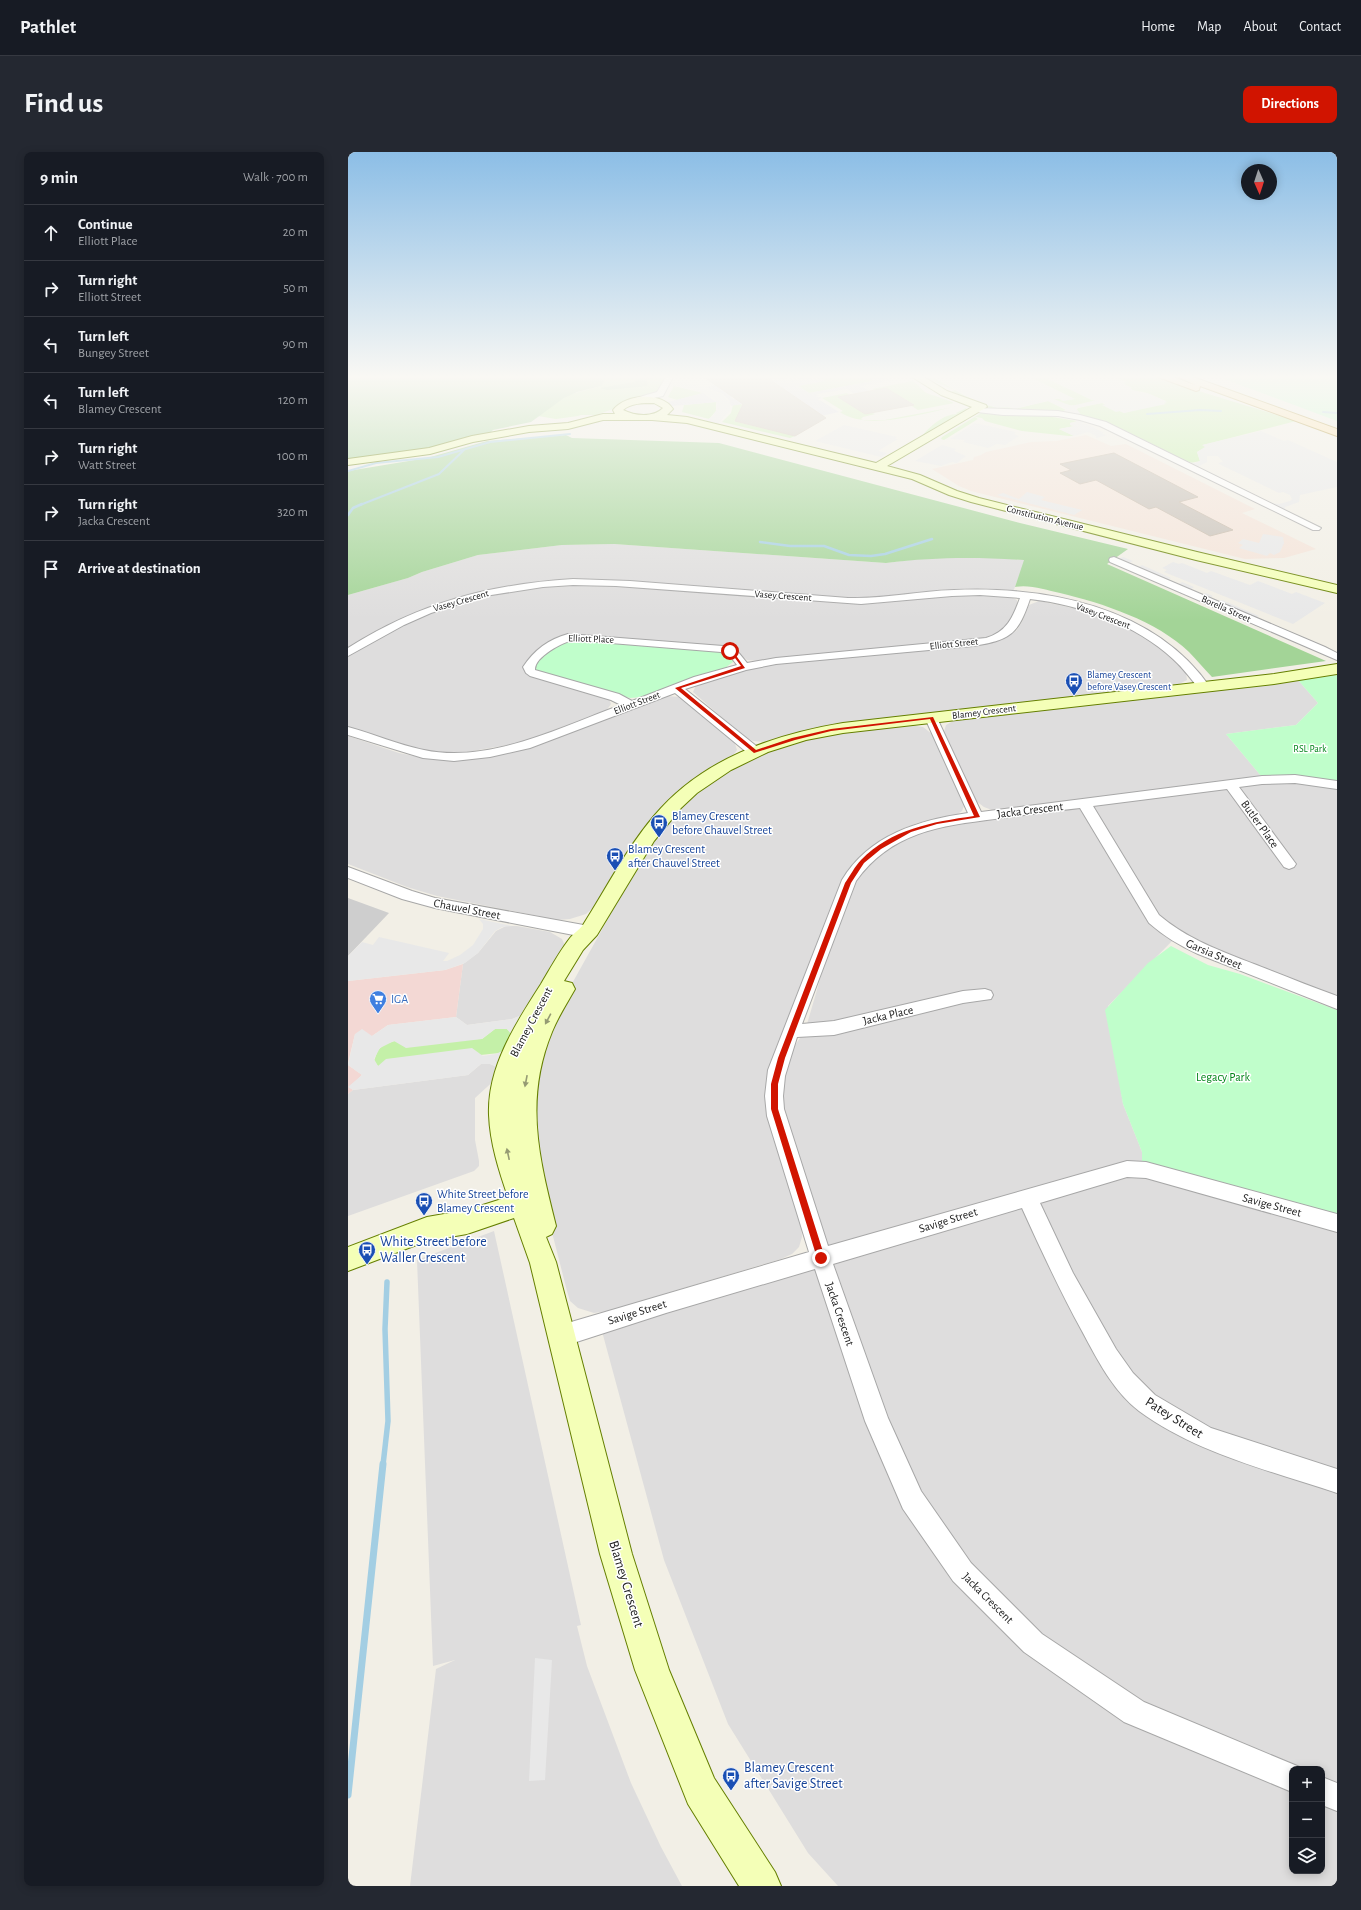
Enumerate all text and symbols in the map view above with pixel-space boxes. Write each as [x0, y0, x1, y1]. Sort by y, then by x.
text: Pathlet [20, 18, 76, 37]
text: Home [1141, 20, 1175, 34]
text: Map [1197, 20, 1221, 34]
text: About [1243, 20, 1277, 34]
text: Contact [1299, 20, 1341, 34]
button: Directions [1243, 86, 1337, 123]
text: Find us [24, 90, 103, 118]
north arrow [1241, 164, 1277, 200]
text: 9 min [40, 169, 78, 186]
text: Walk · 700 m [243, 171, 308, 184]
text: Continue [78, 217, 133, 232]
icon: ahead [40, 222, 62, 244]
text: 20 m [283, 226, 308, 239]
text: Elliott Place [78, 235, 138, 248]
text: Turn right [78, 273, 137, 288]
icon: right [40, 278, 62, 300]
text: 50 m [283, 282, 308, 295]
text: Elliott Street [78, 291, 141, 304]
text: Turn left [78, 329, 129, 344]
icon: left [40, 334, 62, 356]
text: 90 m [282, 338, 308, 351]
text: Bungey Street [78, 347, 149, 360]
text: Turn left [78, 385, 129, 400]
icon: left [40, 390, 62, 412]
text: 120 m [278, 394, 308, 407]
text: Blamey Crescent [78, 403, 162, 416]
text: Turn right [78, 441, 137, 456]
icon: right [40, 446, 62, 468]
text: 100 m [277, 450, 308, 463]
text: Watt Street [78, 459, 136, 472]
text: Turn right [78, 497, 137, 512]
icon: right [40, 502, 62, 524]
street label: Constitution Avenue [1005, 504, 1085, 532]
text: 320 m [277, 506, 308, 519]
text: Jacka Crescent [78, 515, 150, 528]
icon: arrive [40, 558, 62, 580]
text: Arrive at destination [78, 561, 201, 576]
street label: Vasey Crescent [432, 588, 491, 614]
street label: Vasey Crescent [754, 589, 813, 603]
street label: Borella Street [1200, 594, 1253, 625]
street label: Vasey Crescent [1074, 601, 1132, 631]
street label: Elliott Place [568, 633, 614, 645]
street label: Elliott Street [929, 636, 980, 652]
route start [721, 642, 739, 660]
place label: Blamey Crescent before Vasey Crescent [1087, 670, 1172, 692]
bus stop icon: Blamey Crescent before Vasey Crescent [1064, 671, 1084, 696]
street label: Elliott Street [612, 689, 662, 716]
street label: Blamey Crescent [952, 703, 1017, 721]
park label: RSL Park [1293, 744, 1327, 754]
street label: Butler Place [1239, 798, 1281, 850]
street label: Jacka Crescent [996, 800, 1064, 820]
place label: Blamey Crescent before Chauvel Street [672, 810, 772, 836]
bus stop icon: Blamey Crescent before Chauvel Street [649, 813, 669, 838]
place label: Blamey Crescent after Chauvel Street [628, 843, 720, 869]
bus stop icon: Blamey Crescent after Chauvel Street [605, 846, 625, 871]
street label: Chauvel Street [433, 897, 502, 921]
street label: Garsia Street [1184, 937, 1244, 971]
street label: Blamey Crescent [508, 985, 555, 1059]
supermarket icon: IGA [368, 989, 388, 1014]
place label: IGA [391, 993, 408, 1005]
street label: Jacka Place [862, 1003, 914, 1027]
one-way arrow [545, 1013, 551, 1025]
park label: Legacy Park [1196, 1071, 1250, 1084]
one-way arrow [523, 1075, 529, 1087]
one-way arrow [505, 1148, 511, 1160]
place label: White Street before Blamey Crescent [437, 1188, 528, 1215]
bus stop icon: White Street before Blamey Crescent [414, 1191, 434, 1216]
street label: Savige Street [1241, 1191, 1303, 1219]
street label: Savige Street [917, 1205, 979, 1235]
place label: White Street before Waller Crescent [380, 1235, 487, 1265]
bus stop icon: White Street before Waller Crescent [357, 1240, 377, 1265]
route end [812, 1249, 830, 1267]
street label: Jacka Crescent [824, 1281, 857, 1348]
street label: Savige Street [606, 1297, 668, 1327]
street label: Patey Street [1143, 1395, 1206, 1442]
street label: Blamey Crescent [606, 1539, 646, 1630]
street label: Jacka Crescent [960, 1570, 1016, 1626]
place label: Blamey Crescent after Savige Street [744, 1761, 843, 1791]
bus stop icon: Blamey Crescent after Savige Street [721, 1766, 741, 1791]
map controls [1289, 1766, 1325, 1874]
button: + [1289, 1766, 1325, 1802]
button: − [1289, 1802, 1325, 1838]
button: layers [1289, 1838, 1325, 1874]

